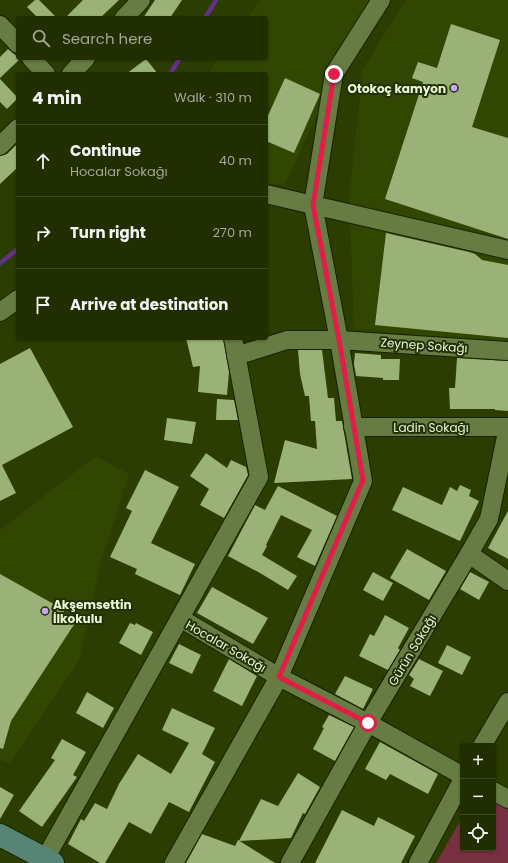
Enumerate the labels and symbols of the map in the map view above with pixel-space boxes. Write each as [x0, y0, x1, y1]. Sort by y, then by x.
route end [325, 65, 343, 83]
place label: Otokoç kamyon [348, 80, 446, 97]
marker: Otokoç kamyon [449, 83, 459, 93]
street label: Zeynep Sokağı [380, 333, 468, 357]
street label: Ladin Sokağı [393, 419, 469, 436]
place label: Akşemsettin İlkokulu [53, 596, 132, 627]
marker: Akşemsettin İlkokulu [40, 606, 50, 616]
street label: Gürün Sokağı [384, 611, 440, 689]
street label: Hocalar Sokağı [183, 616, 269, 676]
route start [359, 714, 377, 732]

